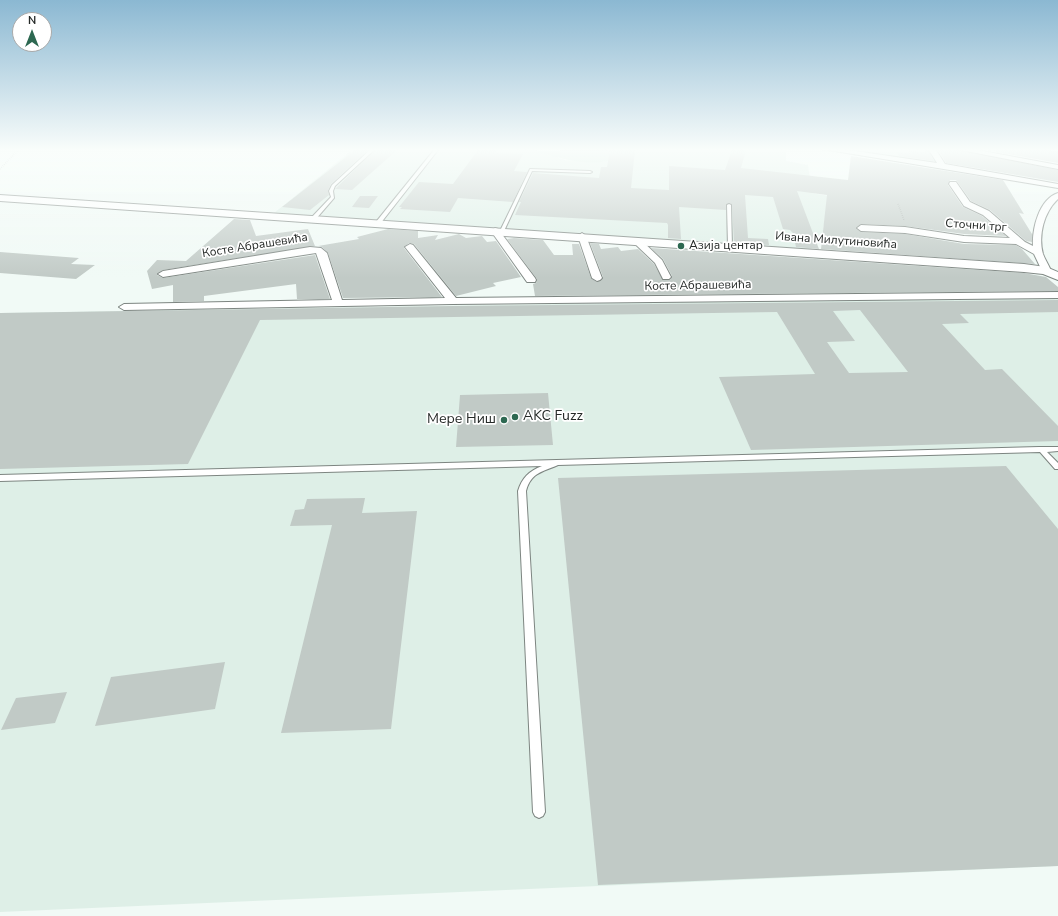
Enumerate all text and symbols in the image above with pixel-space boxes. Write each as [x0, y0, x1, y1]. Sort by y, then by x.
north arrow [12, 12, 52, 52]
text: N [28, 13, 36, 28]
street label: Сточни трг [945, 217, 1007, 235]
street label: Ивана Милутиновића [775, 230, 897, 252]
street label: Косте Абрашевића [201, 231, 309, 261]
place label: Азија центар [689, 239, 763, 253]
marker: Азија центар [676, 241, 686, 251]
street label: Косте Абрашевића [644, 278, 752, 294]
place label: AKC Fuzz [523, 409, 583, 425]
place label: Мере Ниш [427, 412, 496, 428]
marker: AKC Fuzz [510, 412, 520, 422]
marker: Мере Ниш [499, 415, 509, 425]

